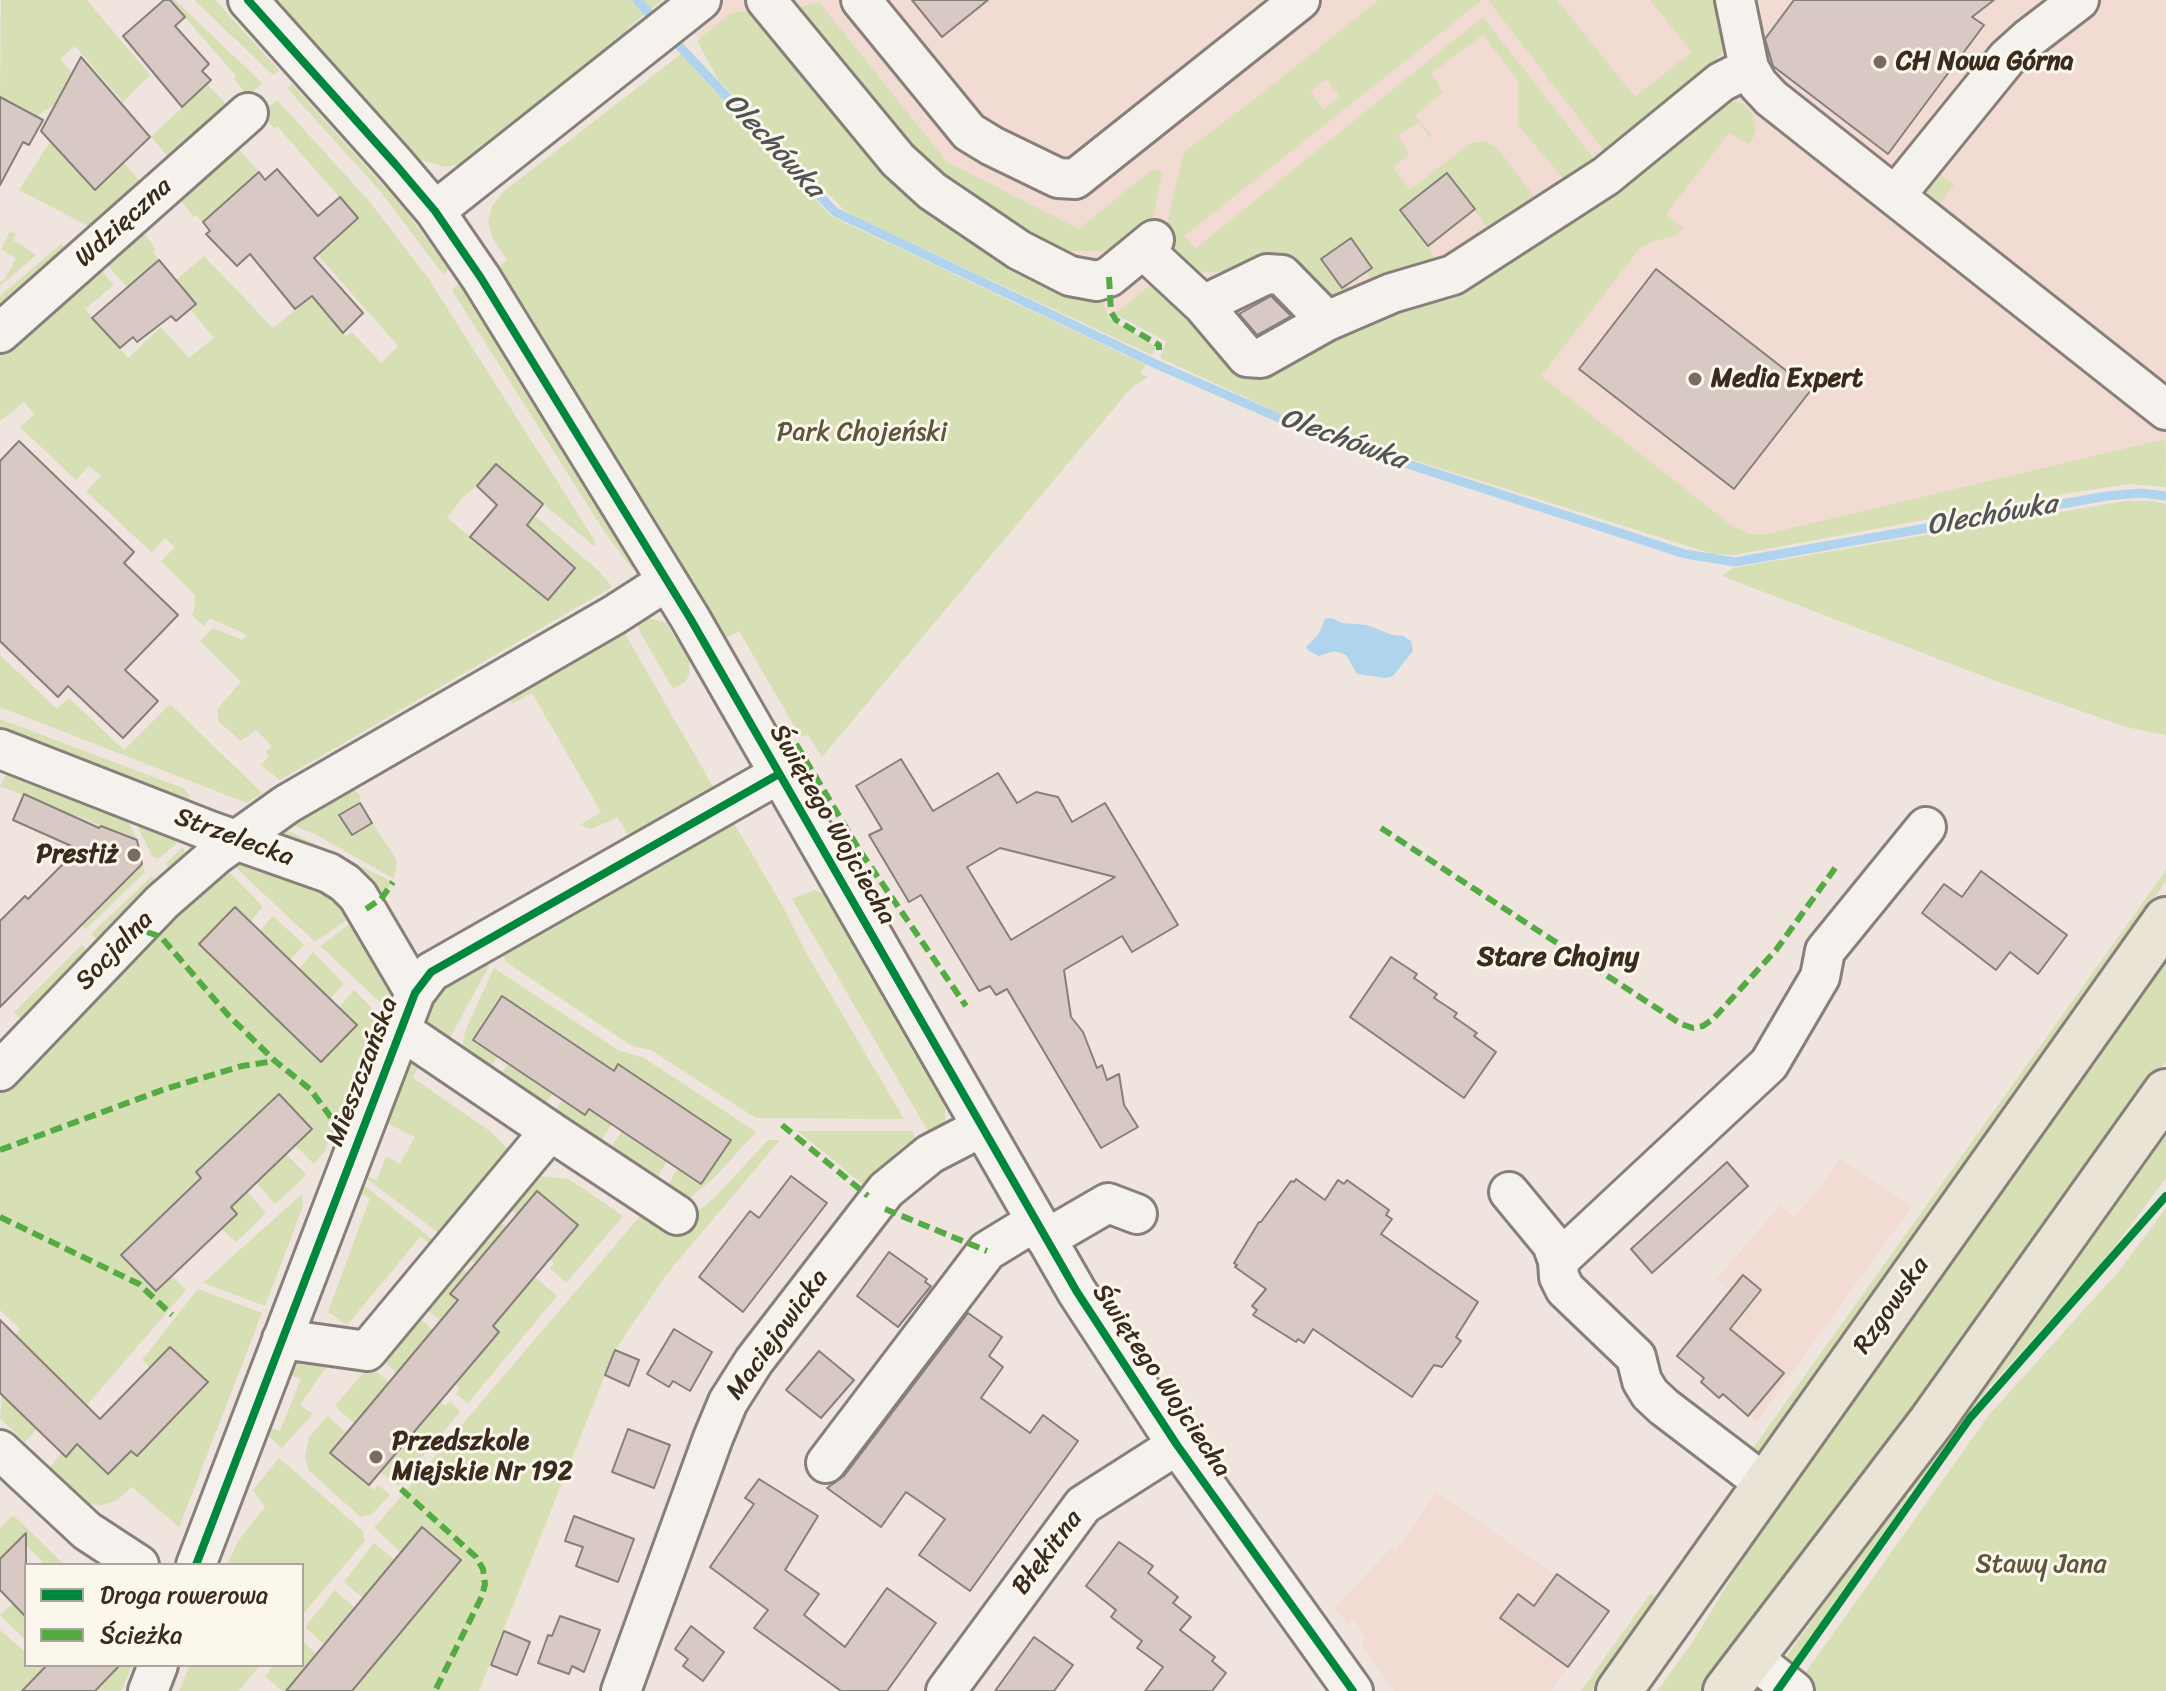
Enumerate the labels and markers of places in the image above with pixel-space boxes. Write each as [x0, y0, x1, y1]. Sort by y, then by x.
place label: CH Nowa Górna [1896, 46, 2074, 78]
marker: CH Nowa Górna [1871, 53, 1889, 71]
place label: Media Expert [1711, 363, 1863, 395]
marker: Media Expert [1686, 370, 1704, 388]
place label: Prestiż [36, 839, 118, 871]
marker: Prestiż [125, 846, 143, 864]
place label: Przedszkole Miejskie Nr 192 [392, 1426, 573, 1488]
marker: Przedszkole Miejskie Nr 192 [367, 1448, 385, 1466]

